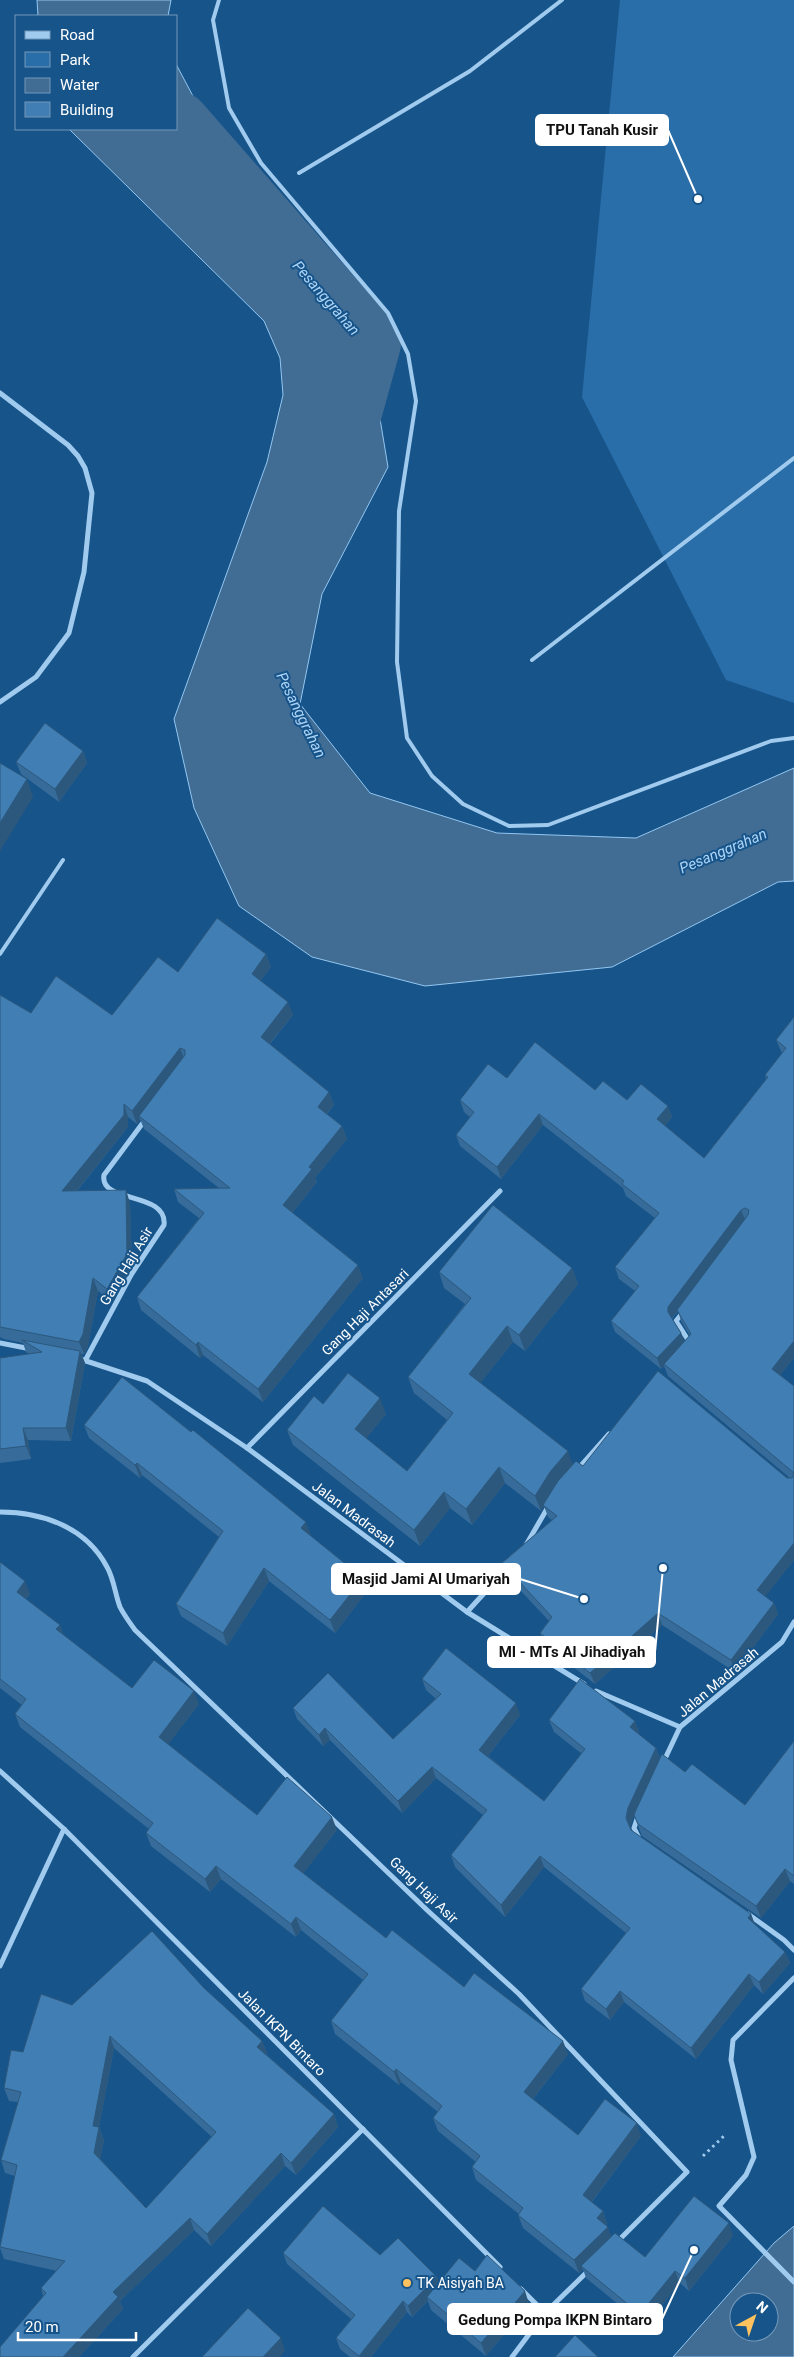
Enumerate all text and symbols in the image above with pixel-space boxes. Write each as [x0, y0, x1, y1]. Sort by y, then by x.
legend [15, 15, 178, 130]
text: Road [60, 26, 94, 44]
text: Park [60, 51, 91, 69]
text: Water [60, 76, 99, 94]
text: Building [60, 101, 114, 119]
callout: TPU Tanah Kusir [536, 115, 668, 145]
text: TPU Tanah Kusir [546, 121, 658, 139]
water label: Pesanggrahan [289, 257, 363, 339]
water label: Pesanggrahan [272, 669, 330, 761]
water label: Pesanggrahan [677, 825, 769, 877]
street label: Gang Haji Asir [96, 1224, 156, 1308]
street label: Gang Haji Antasari [318, 1265, 412, 1359]
street label: Jalan Madrasah [309, 1478, 399, 1550]
callout: Masjid Jami Al Umariyah [332, 1564, 520, 1594]
text: Masjid Jami Al Umariyah [342, 1570, 510, 1588]
callout: MI - MTs Al Jihadiyah [488, 1637, 655, 1667]
text: MI - MTs Al Jihadiyah [499, 1643, 645, 1661]
street label: Jalan Madrasah [675, 1644, 761, 1720]
street label: Gang Haji Asir [387, 1853, 462, 1927]
street label: Jalan IKPN Bintaro [235, 1985, 329, 2079]
place label: TK Aisiyah BA [417, 2275, 504, 2291]
marker: TK Aisiyah BA [401, 2277, 413, 2289]
north arrow [729, 2292, 779, 2342]
text: N [753, 2298, 771, 2316]
callout: Gedung Pompa IKPN Bintaro [448, 2304, 662, 2334]
scale bar [18, 2310, 135, 2342]
text: Gedung Pompa IKPN Bintaro [458, 2311, 652, 2329]
text: 20 m [25, 2318, 59, 2336]

